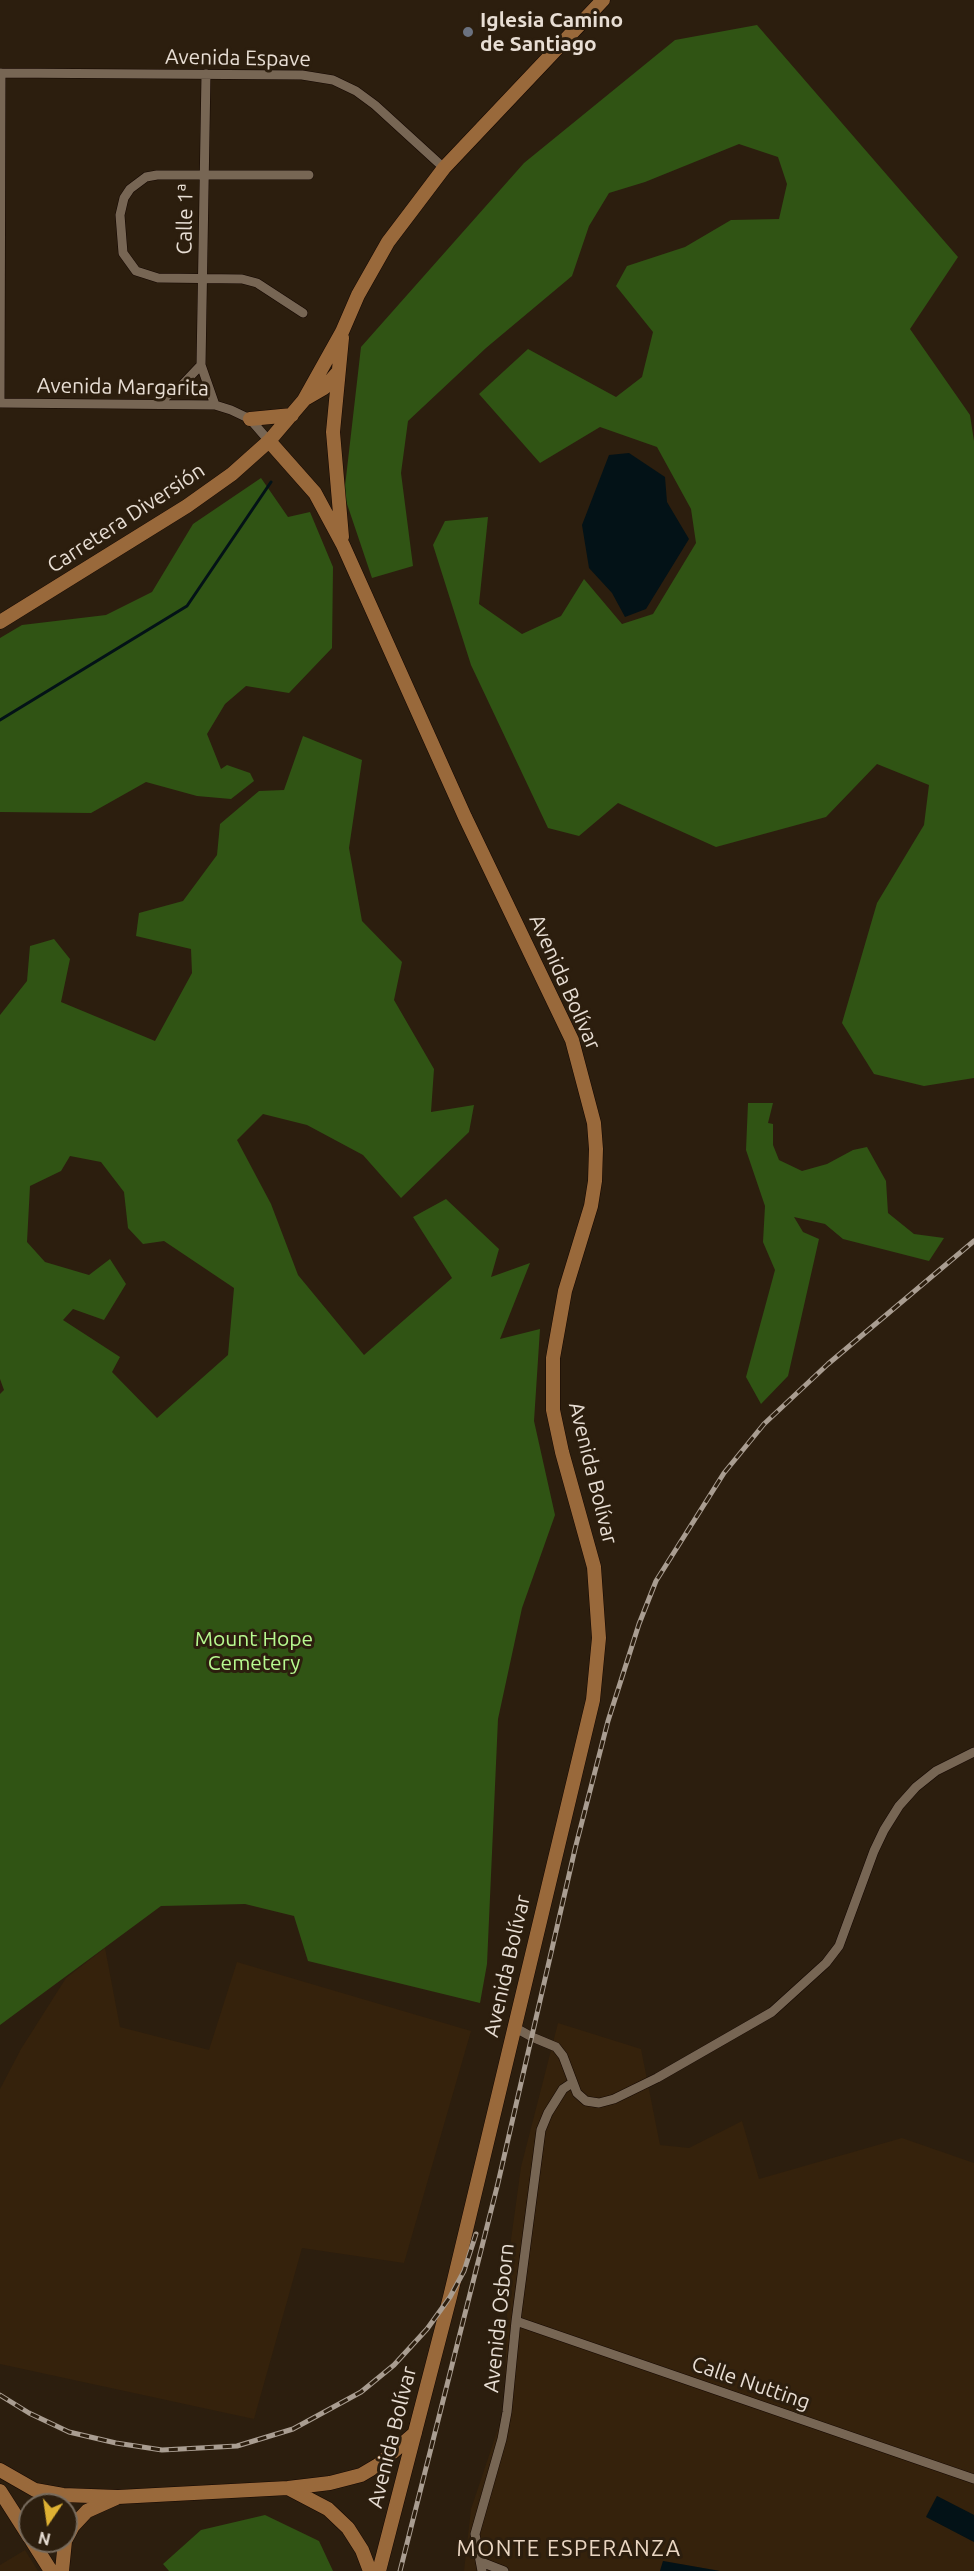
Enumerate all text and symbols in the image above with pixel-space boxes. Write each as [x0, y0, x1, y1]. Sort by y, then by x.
place label: Iglesia Camino de Santiago [480, 7, 623, 57]
marker: Iglesia Camino de Santiago [461, 25, 475, 39]
street label: Avenida Espave [165, 44, 311, 72]
street label: Calle 1ª [172, 183, 198, 255]
street label: Avenida Margarita [37, 373, 209, 401]
street label: Carretera Diversión [43, 458, 209, 578]
street label: Avenida Bolívar [524, 910, 606, 1054]
street label: Avenida Bolívar [563, 1399, 623, 1547]
park label: Mount Hope Cemetery [195, 1626, 313, 1676]
street label: Avenida Bolívar [478, 1892, 536, 2040]
street label: Avenida Osborn [479, 2242, 519, 2394]
street label: Calle Nutting [688, 2351, 814, 2415]
street label: Avenida Bolívar [362, 2363, 422, 2511]
north arrow [18, 2493, 78, 2553]
text: N [37, 2528, 52, 2549]
district label: MONTE ESPERANZA [457, 2536, 681, 2562]

